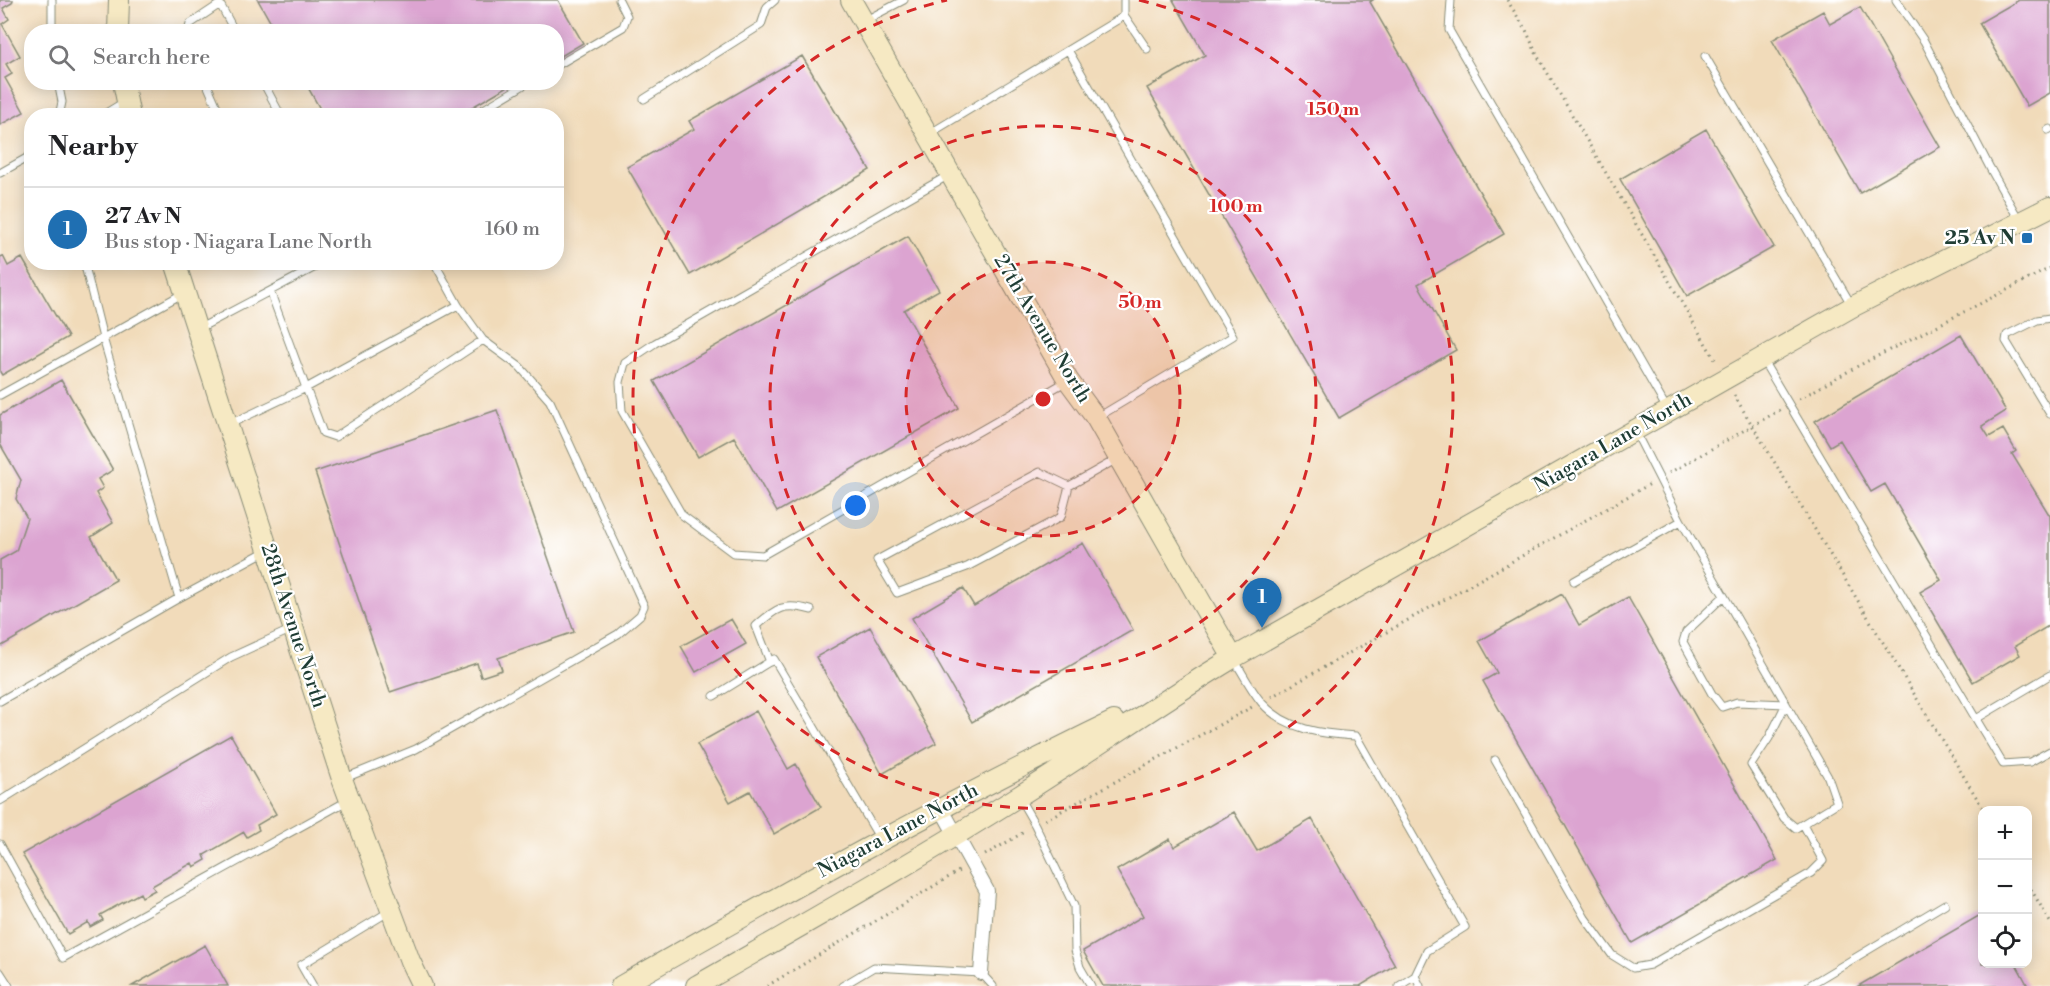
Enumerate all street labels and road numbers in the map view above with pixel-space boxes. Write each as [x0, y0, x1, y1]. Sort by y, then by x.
street label: 27th Avenue North [988, 250, 1096, 408]
street label: Niagara Lane North [1529, 387, 1697, 499]
street label: 28th Avenue North [255, 541, 331, 711]
street label: Niagara Lane North [813, 778, 983, 884]

